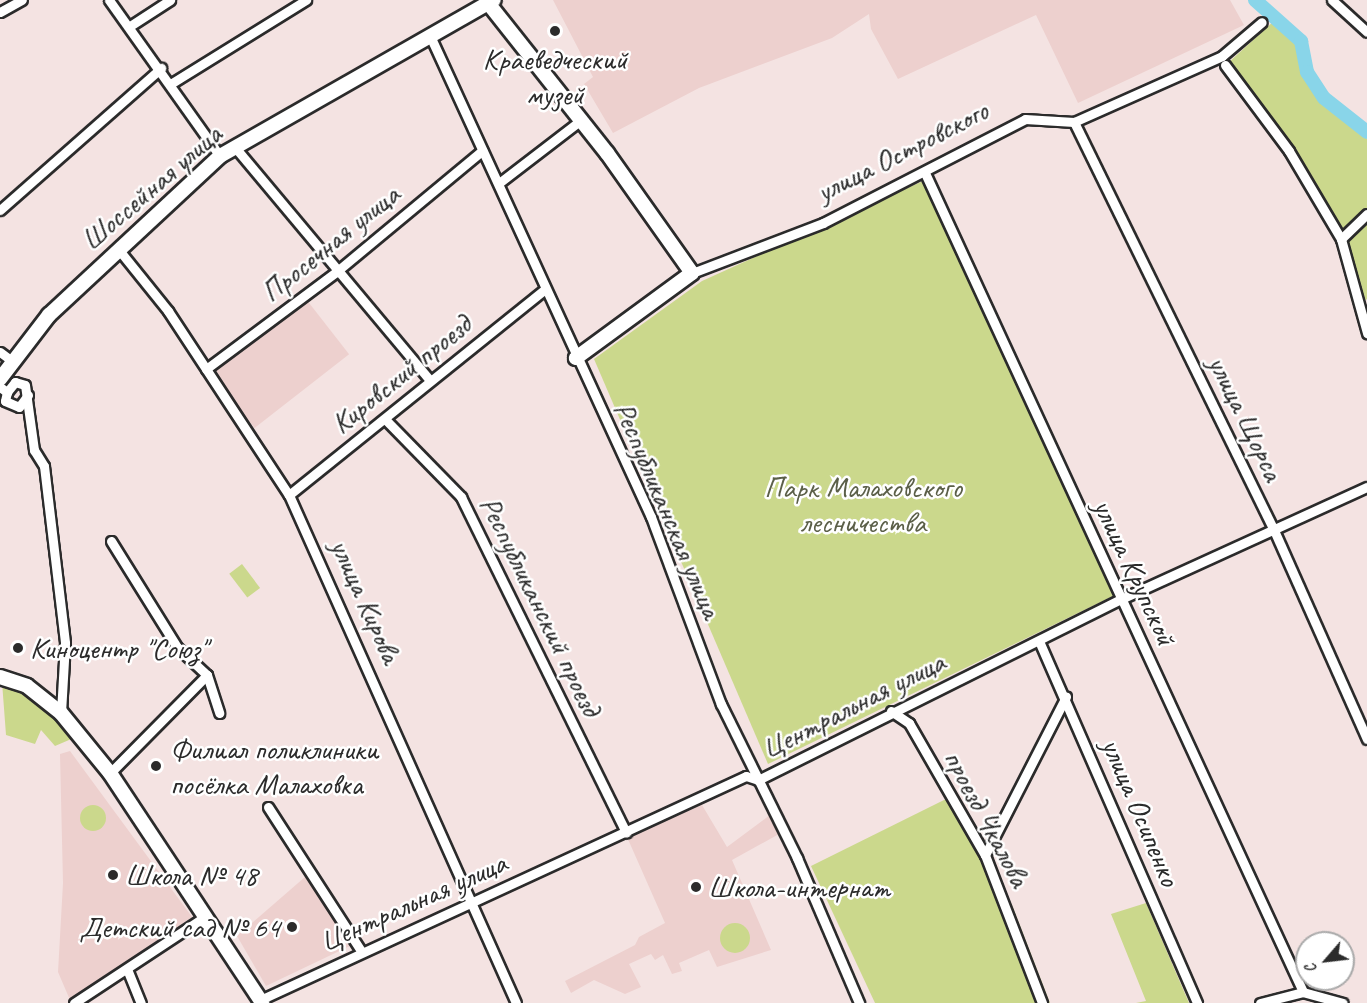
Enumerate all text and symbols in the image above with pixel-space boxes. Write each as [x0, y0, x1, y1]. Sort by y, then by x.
marker: Краеведческий музей [548, 24, 562, 38]
place label: Краеведческий музей [483, 41, 627, 112]
street label: улица Островского [809, 92, 995, 210]
street label: Шоссейная улица [72, 115, 230, 259]
street label: Просечная улица [252, 175, 408, 311]
street label: Кировский проезд [324, 307, 478, 441]
street label: улица Щорса [1200, 350, 1292, 486]
street label: Республиканская улица [606, 396, 730, 624]
park label: Парк Малаховского лесничества [763, 469, 963, 540]
street label: Республиканский проезд [472, 490, 610, 722]
street label: улица Крупской [1085, 493, 1185, 651]
street label: улица Кирова [323, 533, 409, 669]
place label: Киноцентр "Союз" [30, 630, 207, 666]
marker: Киноцентр "Союз" [11, 641, 25, 655]
street label: Центральная улица [755, 643, 951, 767]
place label: Филиал поликлиники посёлка Малаховка [170, 731, 378, 801]
street label: улица Осипенко [1094, 732, 1188, 892]
street label: проезд Чкалова [936, 743, 1038, 893]
marker: Филиал поликлиники посёлка Малаховка [147, 757, 165, 775]
street label: Центральная улица [313, 844, 513, 960]
place label: Школа № 48 [125, 857, 257, 893]
marker: Школа № 48 [106, 868, 120, 882]
place label: Школа-интернат [708, 869, 890, 905]
marker: Школа-интернат [689, 880, 703, 894]
place label: Детский сад № 64 [79, 909, 280, 945]
marker: Детский сад № 64 [285, 920, 299, 934]
north arrow [1295, 931, 1355, 991]
text: С [1300, 960, 1322, 977]

